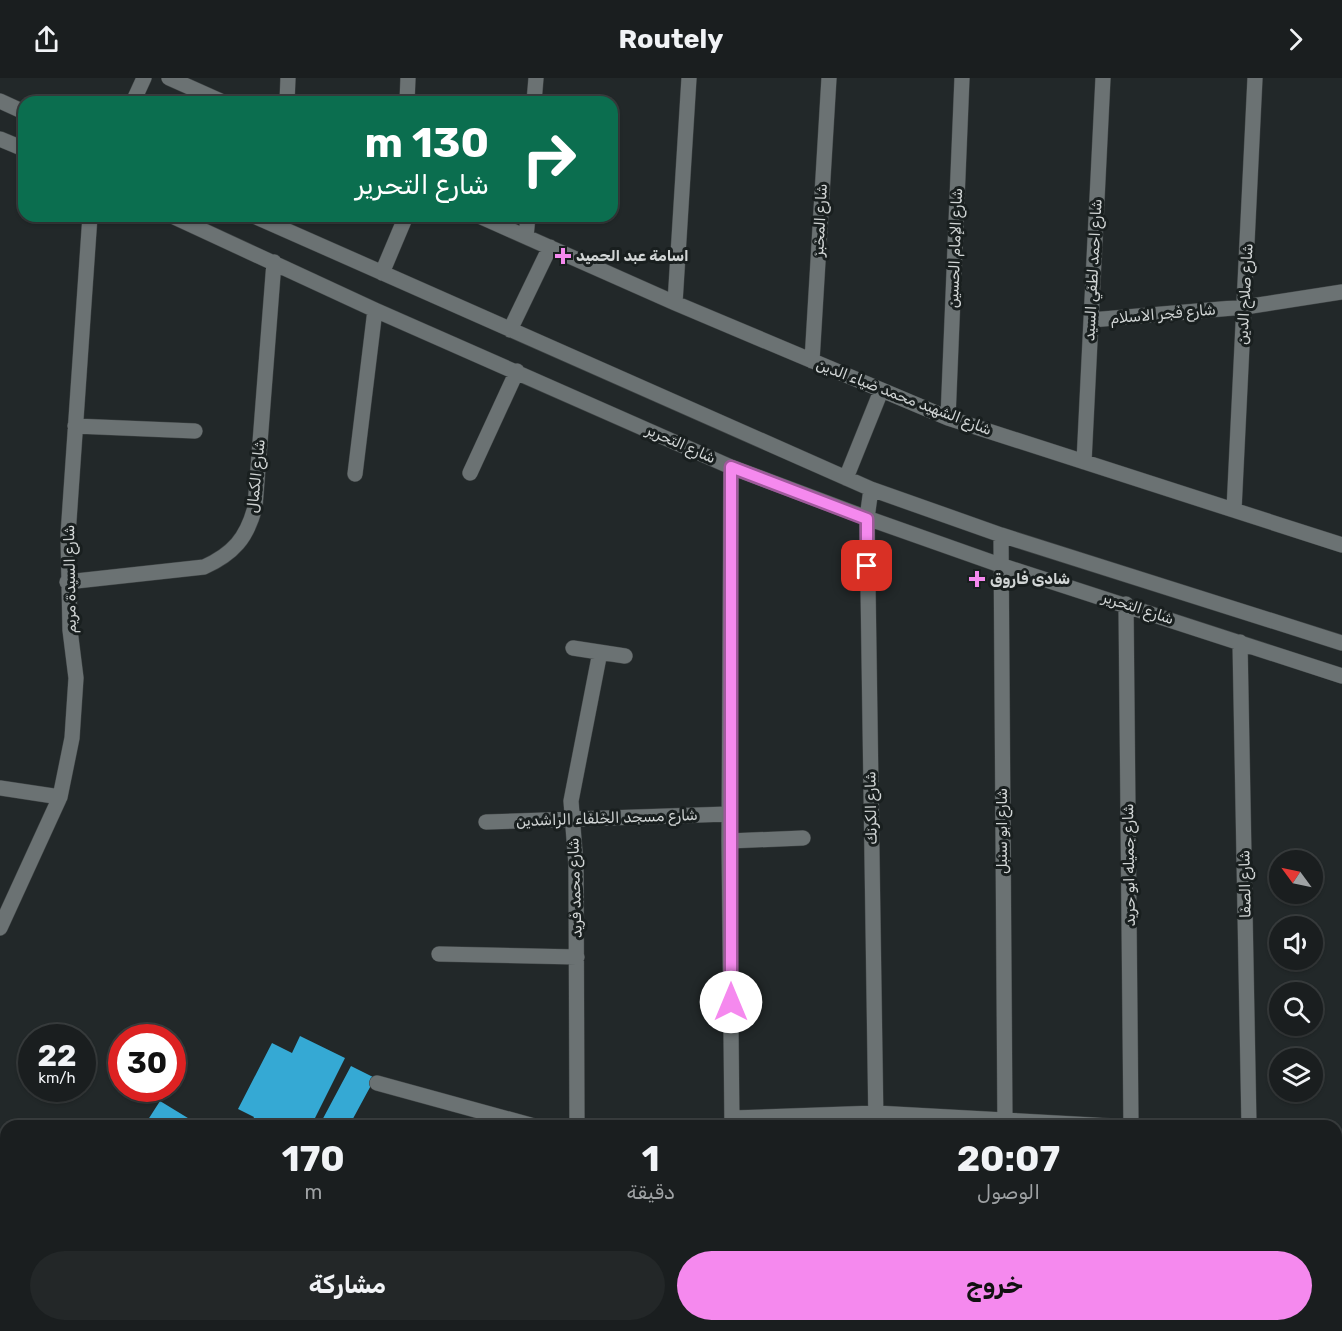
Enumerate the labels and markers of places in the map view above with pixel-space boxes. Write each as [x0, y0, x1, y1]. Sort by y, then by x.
marker: اسامة عبد الحميد [554, 247, 572, 265]
place label: اسامة عبد الحميد [576, 247, 689, 265]
pin [841, 540, 892, 591]
marker: شادى فاروق [968, 570, 986, 588]
place label: شادى فاروق [990, 570, 1070, 588]

